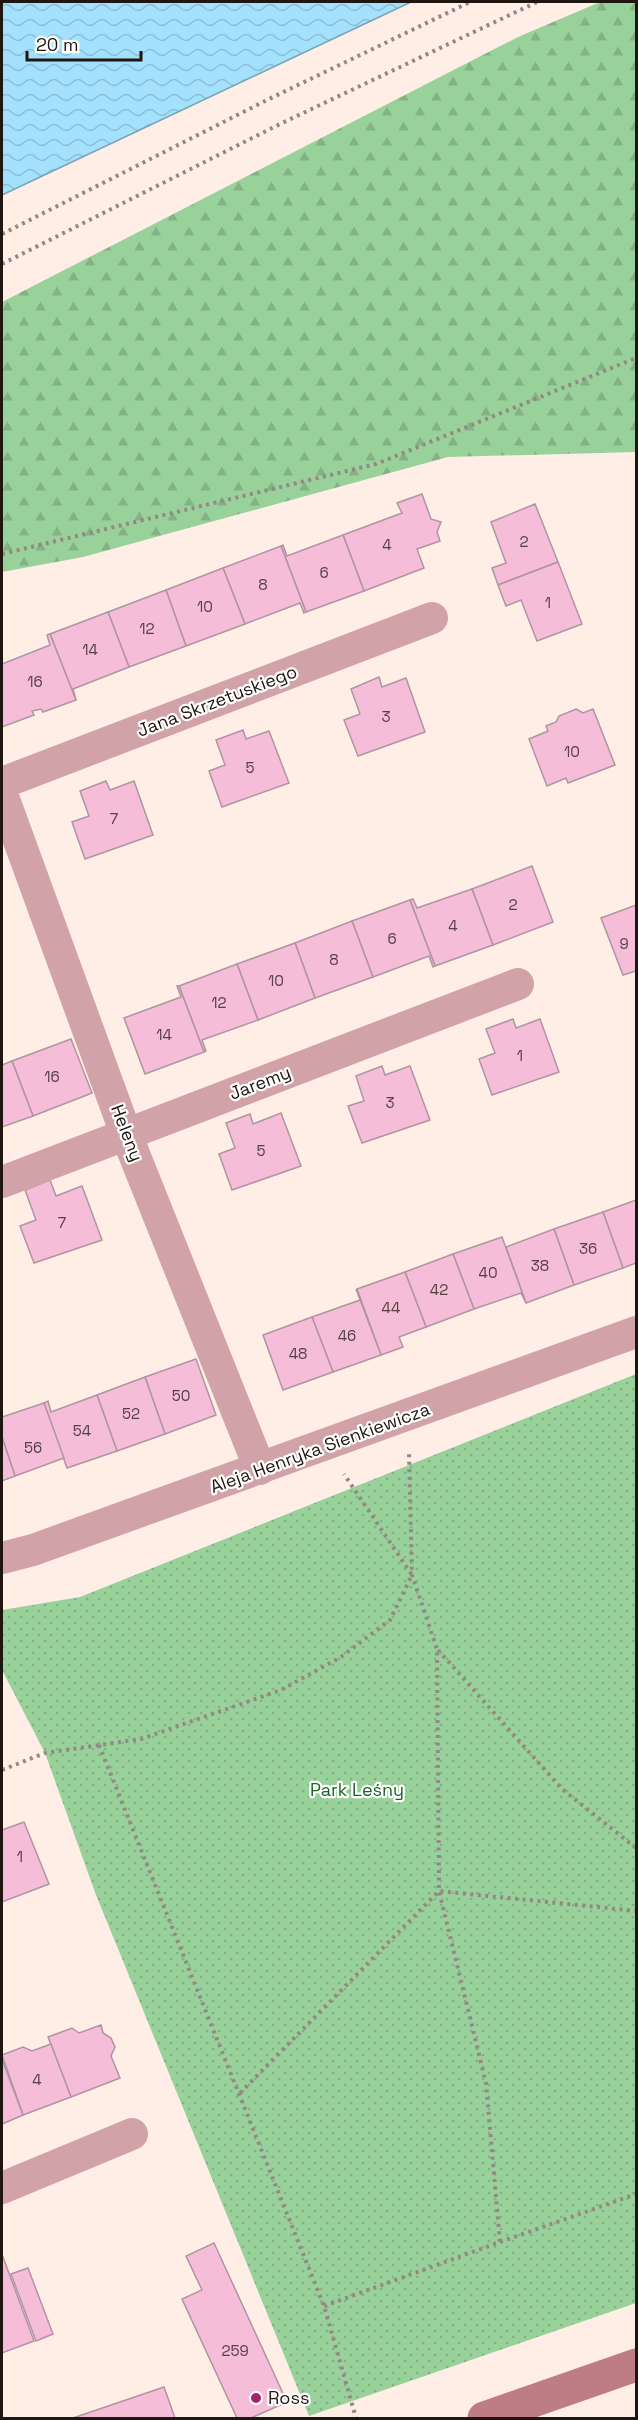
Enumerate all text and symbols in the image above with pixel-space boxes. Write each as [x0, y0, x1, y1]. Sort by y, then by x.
scale bar [27, 24, 141, 62]
text: 20 m [36, 33, 79, 56]
house number: 2 [519, 532, 529, 551]
house number: 4 [382, 535, 392, 554]
house number: 6 [319, 563, 329, 582]
house number: 8 [258, 575, 268, 594]
house number: 1 [545, 593, 551, 612]
house number: 10 [197, 597, 213, 616]
house number: 12 [139, 619, 155, 638]
house number: 14 [82, 640, 98, 659]
street label: Jana Skrzetuskiego [134, 659, 300, 742]
house number: 16 [27, 672, 43, 691]
house number: 3 [381, 707, 391, 726]
house number: 10 [564, 742, 580, 761]
house number: 5 [246, 758, 255, 777]
house number: 7 [110, 809, 118, 828]
house number: 2 [508, 895, 518, 914]
house number: 4 [448, 916, 458, 935]
house number: 6 [387, 929, 397, 948]
house number: 9 [619, 934, 629, 953]
house number: 8 [329, 950, 339, 969]
house number: 10 [268, 971, 284, 990]
house number: 12 [211, 993, 227, 1012]
house number: 14 [156, 1025, 172, 1044]
house number: 1 [517, 1046, 523, 1065]
street label: Jaremy [226, 1060, 294, 1105]
house number: 16 [44, 1067, 60, 1086]
house number: 3 [385, 1093, 395, 1112]
street label: Heleny [106, 1101, 149, 1165]
house number: 5 [257, 1141, 266, 1160]
house number: 7 [58, 1213, 66, 1232]
house number: 36 [579, 1239, 597, 1258]
house number: 38 [531, 1256, 549, 1275]
house number: 40 [479, 1263, 498, 1282]
house number: 42 [430, 1280, 448, 1299]
house number: 44 [382, 1298, 400, 1317]
house number: 46 [338, 1326, 356, 1345]
house number: 48 [289, 1344, 307, 1363]
house number: 50 [172, 1386, 190, 1405]
street label: Aleja Henryka Sienkiewicza [207, 1397, 433, 1498]
house number: 52 [122, 1404, 140, 1423]
house number: 54 [73, 1421, 91, 1440]
house number: 56 [24, 1438, 42, 1457]
park label: Park Leśny [310, 1778, 404, 1801]
house number: 1 [17, 1847, 23, 1866]
house number: 4 [32, 2070, 42, 2089]
house number: 259 [221, 2341, 249, 2360]
place label: Ross [268, 2386, 309, 2409]
marker: Ross [249, 2391, 263, 2405]

